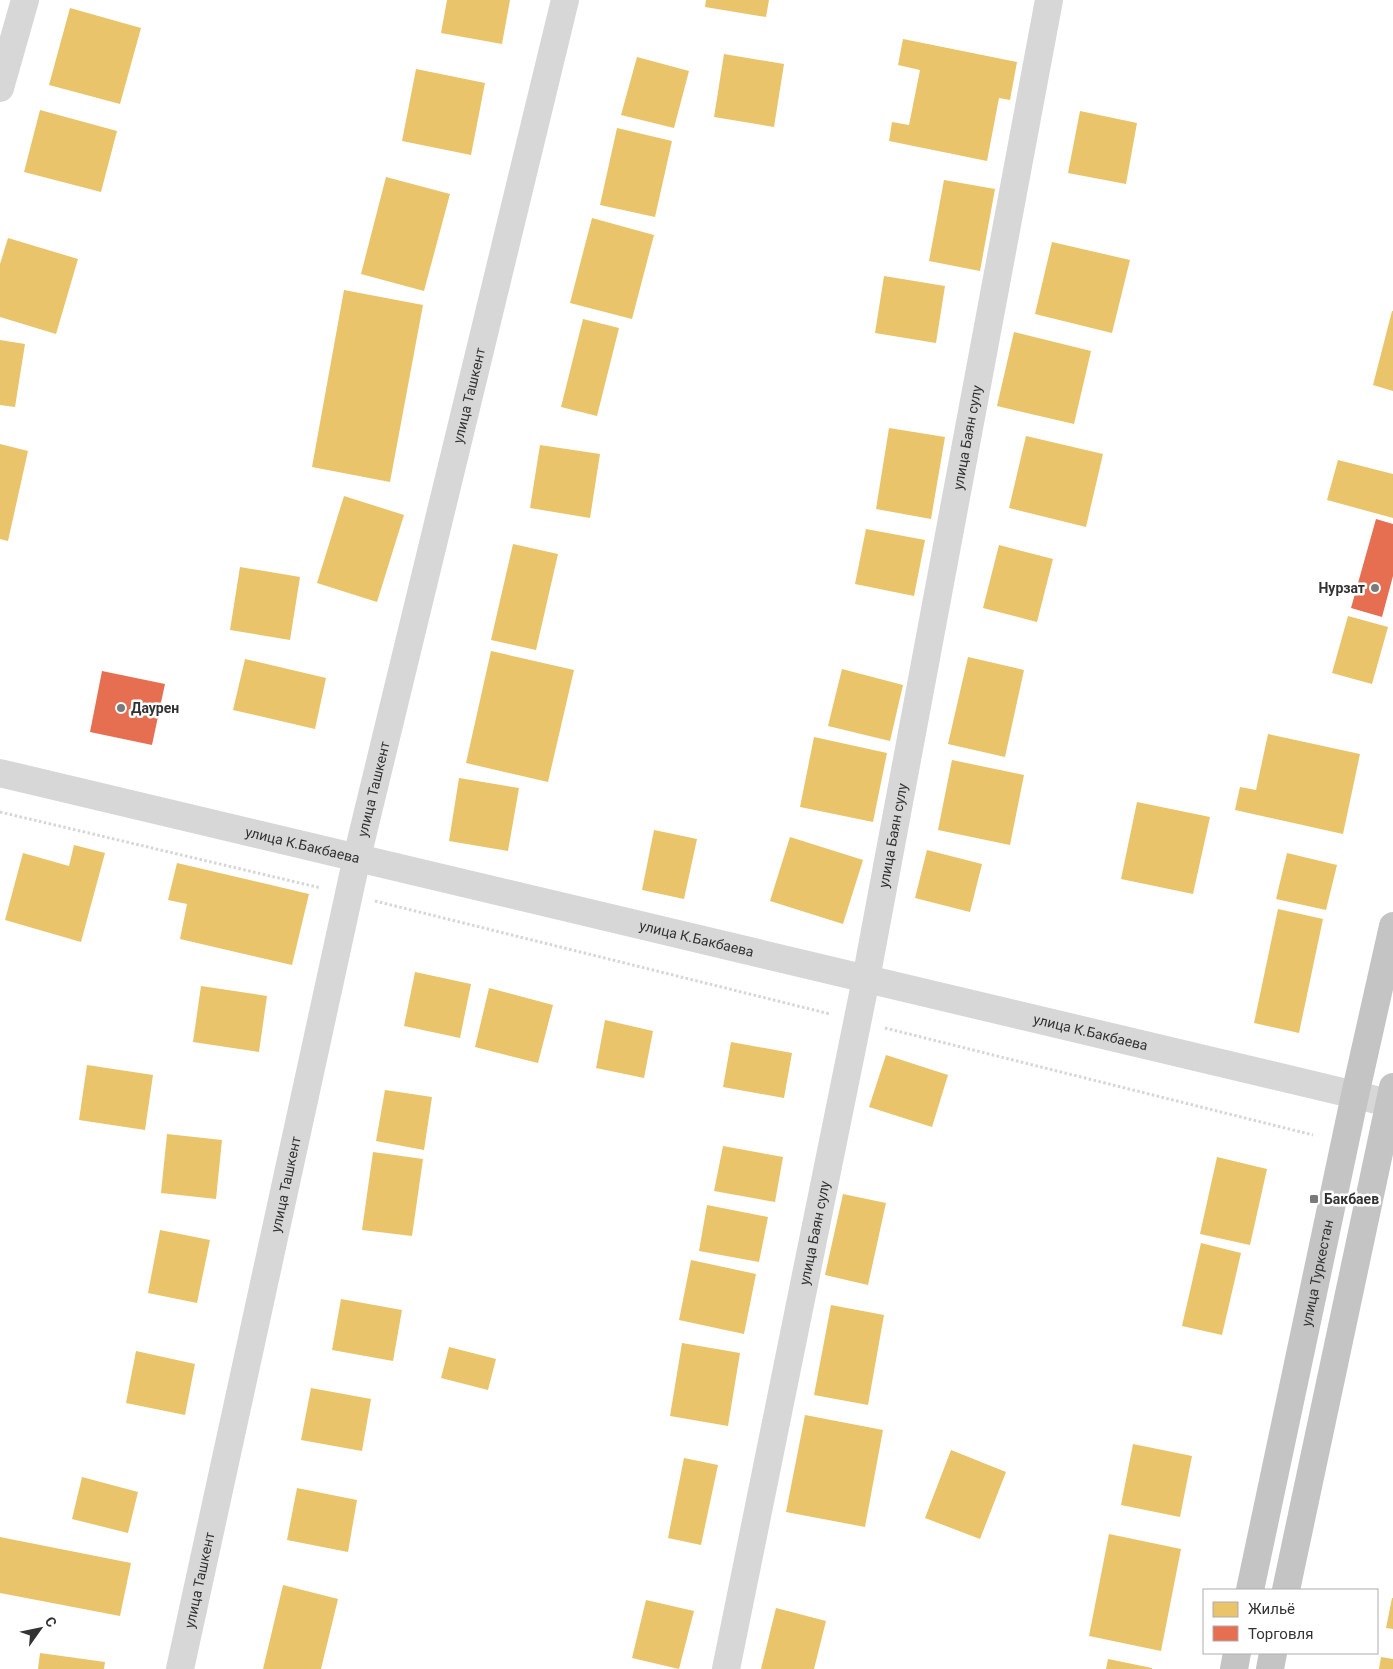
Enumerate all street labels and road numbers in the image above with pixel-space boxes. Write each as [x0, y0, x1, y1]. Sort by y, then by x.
street label: улица Ташкент [450, 346, 488, 445]
street label: улица Баян сулу [950, 383, 985, 491]
street label: улица Ташкент [354, 739, 393, 839]
street label: улица Баян сулу [875, 782, 910, 889]
street label: улица К.Бакбаева [244, 824, 361, 866]
street label: улица К.Бакбаева [638, 917, 755, 960]
street label: улица К.Бакбаева [1032, 1011, 1149, 1053]
street label: улица Ташкент [267, 1135, 304, 1234]
street label: улица Баян сулу [796, 1179, 833, 1286]
street label: улица Туркестан [1298, 1218, 1336, 1328]
street label: улица Ташкент [181, 1530, 218, 1630]

